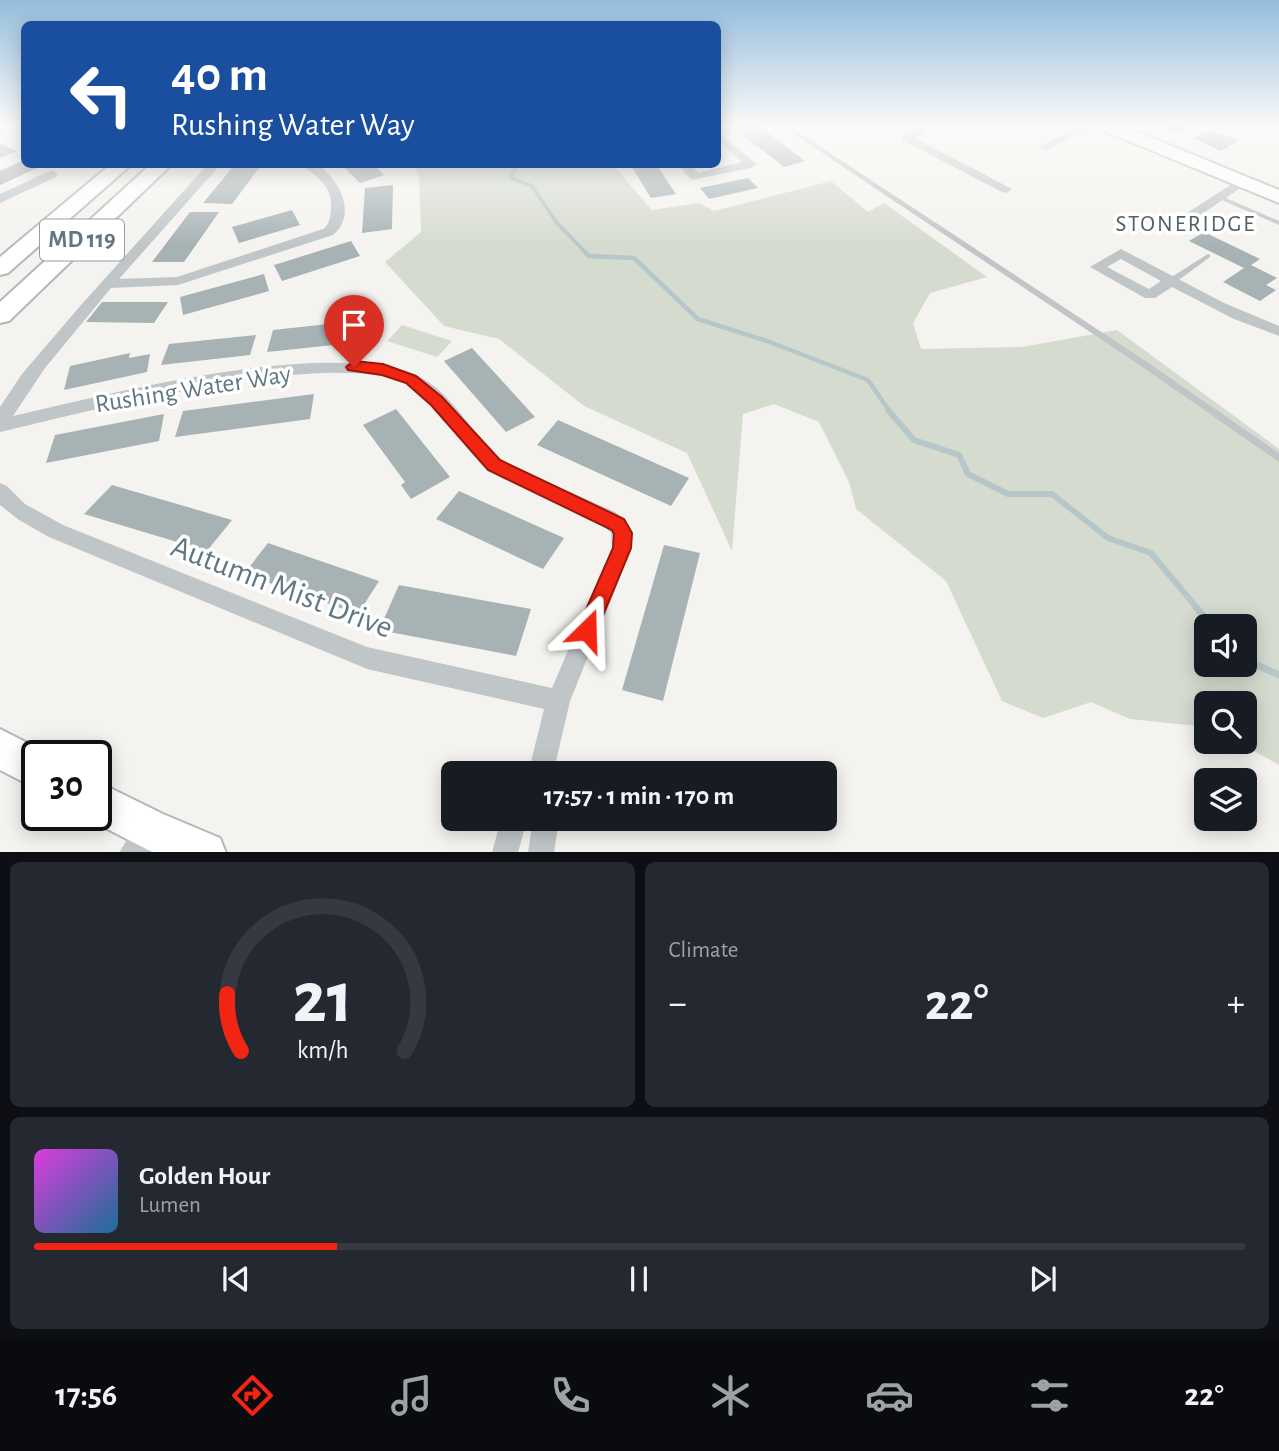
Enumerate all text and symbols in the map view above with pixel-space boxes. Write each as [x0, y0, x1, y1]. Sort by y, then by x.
icon: left [56, 49, 147, 140]
text: 40 m [171, 51, 268, 100]
text: Rushing Water Way [171, 109, 415, 141]
district label: STONERIDGE [1116, 213, 1256, 236]
road number: MD 119 [40, 220, 124, 260]
pin [324, 295, 384, 367]
icon: arrive [335, 306, 373, 344]
street label: Rushing Water Way [93, 361, 293, 417]
street label: Autumn Mist Drive [167, 530, 397, 644]
position arrow [550, 593, 624, 667]
map controls [1194, 614, 1257, 831]
button: sound [1194, 614, 1257, 677]
button: search [1194, 691, 1257, 754]
speed limit sign: 30 [21, 740, 112, 831]
button: layers [1194, 768, 1257, 831]
text: 17:57 · 1 min · 170 m [544, 783, 734, 809]
text: Climate [669, 939, 738, 962]
text: 21 [292, 963, 353, 1036]
text: 22° [925, 977, 989, 1029]
text: − [669, 985, 687, 1023]
text: + [1227, 985, 1245, 1023]
text: km/h [296, 1037, 348, 1062]
text: Golden Hour [139, 1163, 270, 1189]
text: Lumen [139, 1194, 201, 1217]
icon: previous [217, 1260, 255, 1298]
icon: pause [620, 1260, 658, 1298]
icon: next [1024, 1260, 1062, 1298]
icon: directions [228, 1371, 277, 1420]
icon: music [387, 1371, 436, 1420]
icon: phone [546, 1371, 595, 1420]
icon: climate [706, 1371, 755, 1420]
icon: car [865, 1371, 914, 1420]
icon: filters [1025, 1371, 1074, 1420]
text: 17:56 [55, 1379, 117, 1411]
text: 22° [1184, 1379, 1224, 1411]

